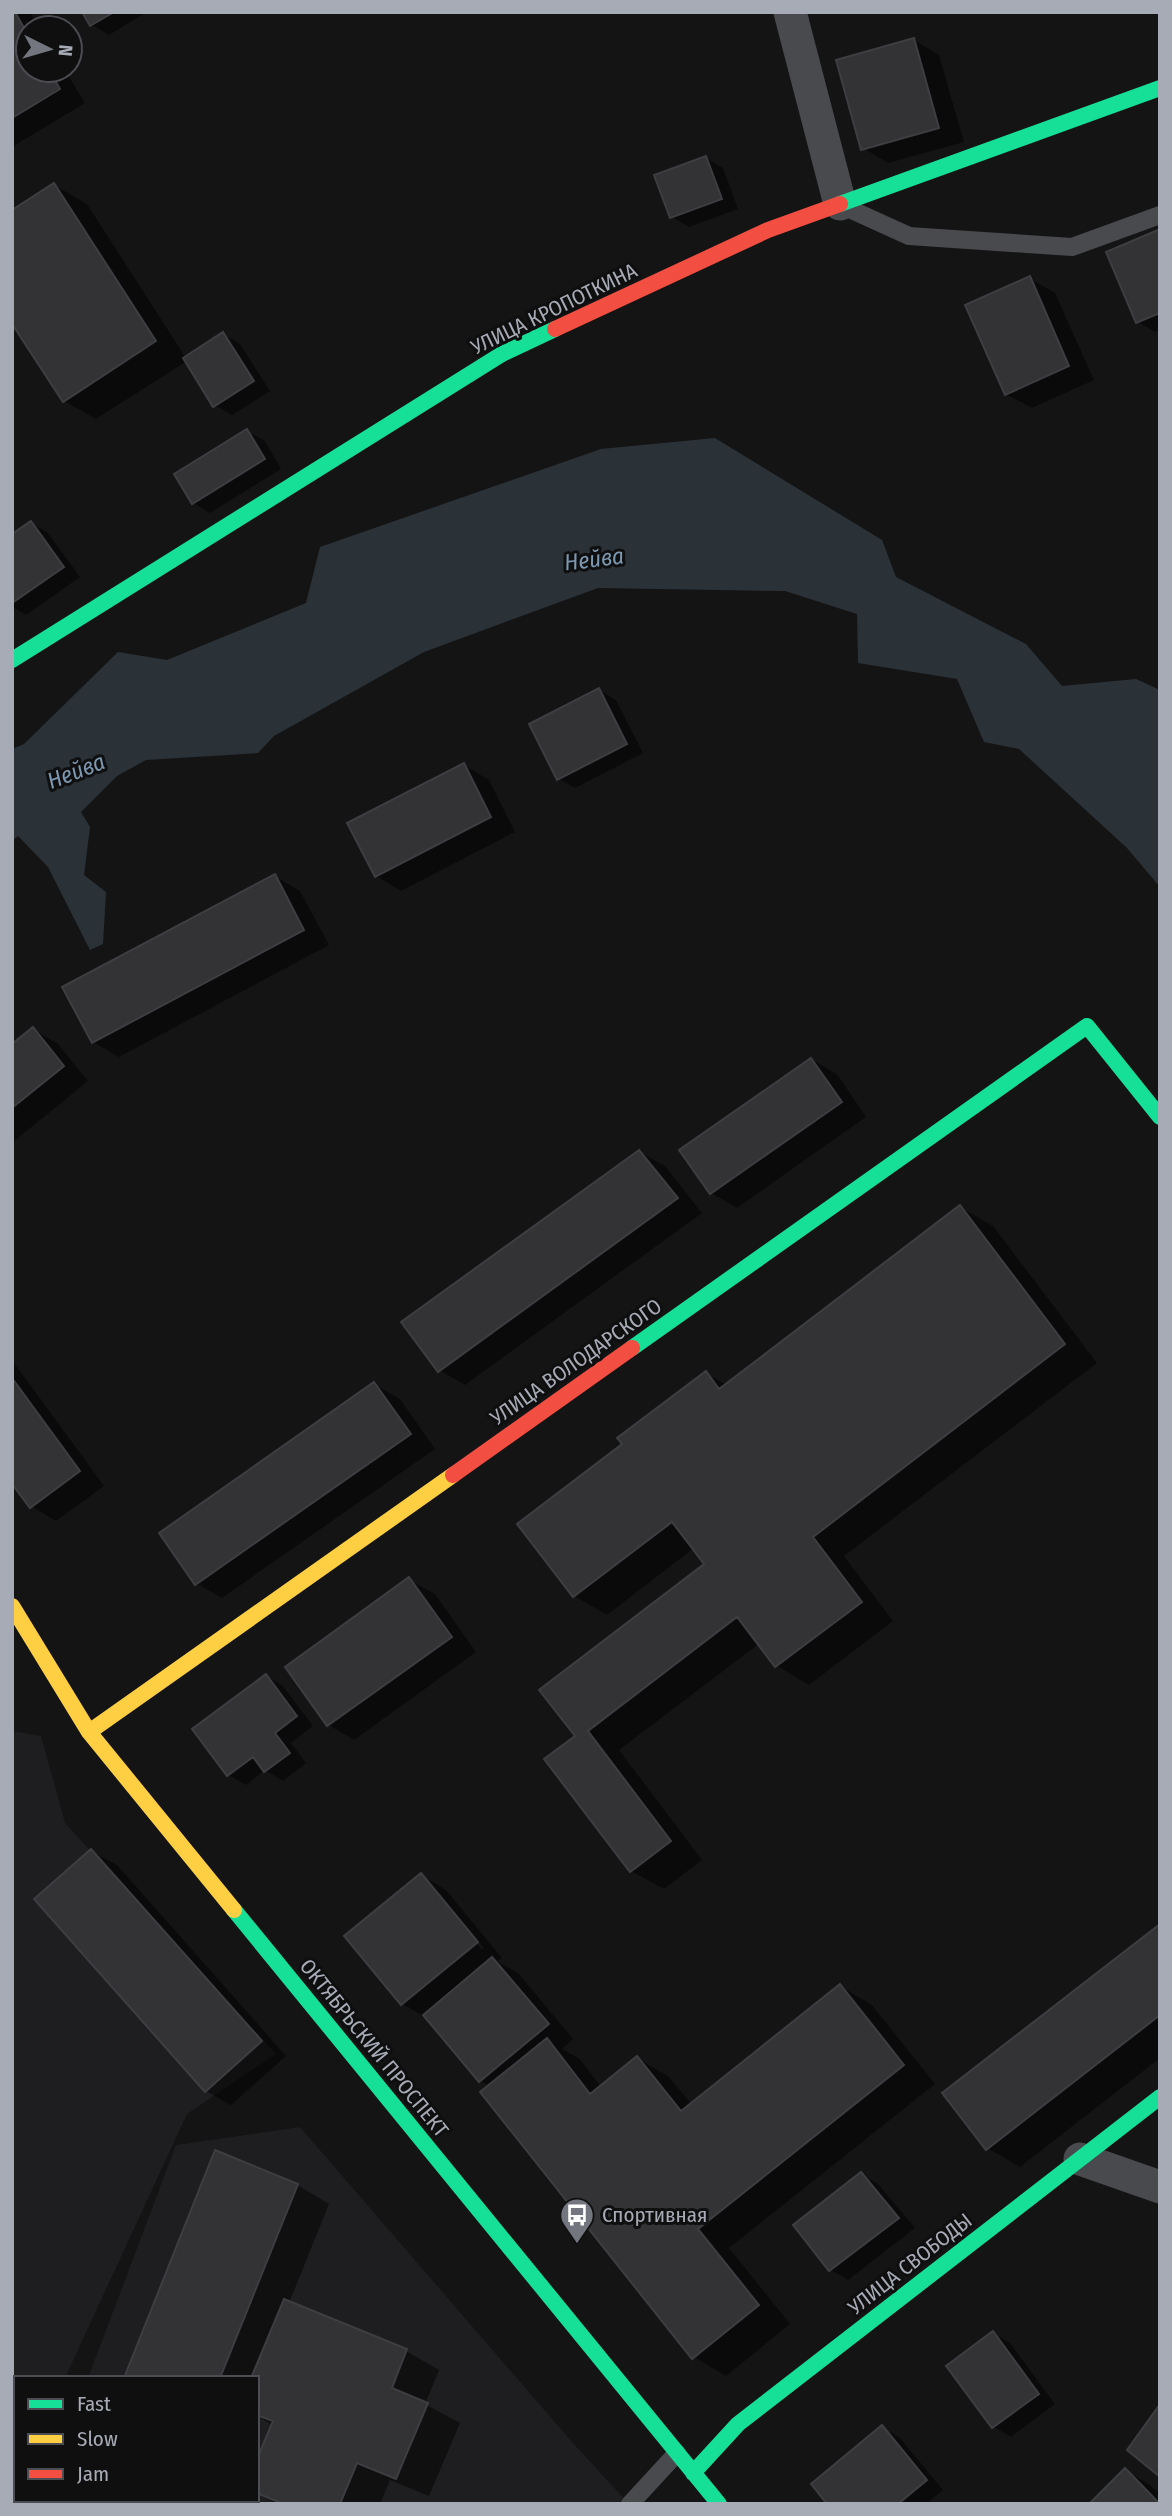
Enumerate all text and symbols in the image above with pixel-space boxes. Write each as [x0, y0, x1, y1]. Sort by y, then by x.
north arrow [14, 14, 84, 84]
text: N [53, 44, 77, 57]
street label: УЛИЦА КРОПОТКИНА [466, 258, 641, 361]
water label: Нейва [563, 541, 625, 577]
water label: Нейва [43, 747, 109, 795]
street label: УЛИЦА ВОЛОДАРСКОГО [484, 1293, 667, 1432]
street label: ОКТЯБРЬСКИЙ ПРОСПЕКТ [294, 1954, 454, 2142]
bus stop icon: Спортивная [558, 2196, 596, 2245]
place label: Спортивная [602, 2202, 707, 2228]
street label: УЛИЦА СВОБОДЫ [842, 2208, 977, 2321]
legend [14, 2376, 259, 2502]
text: Fast [77, 2391, 111, 2417]
text: Slow [77, 2426, 118, 2452]
text: Jam [77, 2461, 109, 2487]

